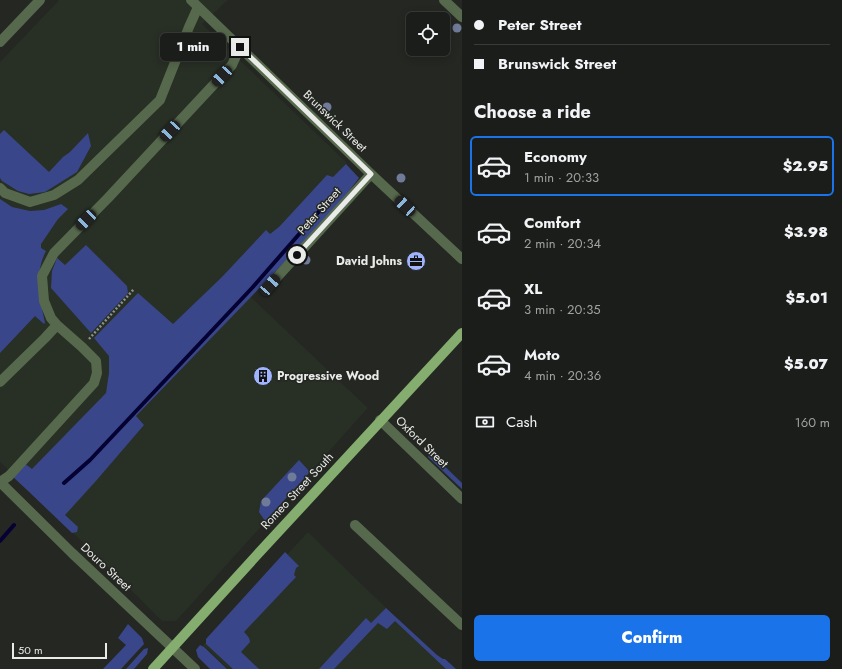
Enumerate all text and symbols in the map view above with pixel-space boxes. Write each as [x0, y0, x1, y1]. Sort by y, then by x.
map controls [406, 12, 450, 56]
button: locate [406, 12, 450, 56]
text: Peter Street [498, 14, 582, 36]
callout: 1 min [160, 33, 226, 61]
text: 1 min [177, 37, 209, 56]
route end [231, 38, 249, 56]
text: Brunswick Street [498, 53, 616, 75]
car [209, 63, 235, 89]
street label: Brunswick Street [299, 86, 371, 156]
text: Choose a ride [474, 99, 591, 125]
car [157, 118, 183, 144]
text: Economy [524, 146, 587, 168]
icon: car [476, 148, 512, 184]
text: $2.95 [783, 155, 828, 177]
text: 1 min · 20:33 [524, 168, 599, 187]
street label: Peter Street [293, 183, 345, 239]
car [392, 193, 418, 219]
car [73, 207, 99, 233]
text: Comfort [524, 212, 581, 234]
icon: car [476, 214, 512, 250]
text: $3.98 [784, 221, 828, 243]
text: 2 min · 20:34 [524, 234, 601, 253]
route start [288, 246, 306, 264]
office icon: David Johns [405, 250, 427, 272]
place label: David Johns [336, 252, 403, 270]
car [258, 272, 282, 298]
text: XL [524, 278, 542, 300]
icon: car [476, 280, 512, 316]
text: $5.01 [785, 287, 828, 309]
text: 3 min · 20:35 [524, 300, 601, 319]
text: Moto [524, 344, 560, 366]
icon: car [476, 346, 512, 382]
text: $5.07 [784, 353, 828, 375]
building icon: Progressive Wood [252, 365, 274, 387]
text: 4 min · 20:36 [524, 366, 601, 385]
place label: Progressive Wood [277, 367, 379, 385]
icon: cash [474, 411, 496, 433]
text: Cash [506, 411, 537, 433]
street label: Oxford Street [391, 412, 453, 472]
text: 160 m [795, 413, 830, 432]
street label: Romeo Street South [256, 448, 338, 534]
street label: Douro Street [77, 539, 136, 595]
button: Confirm [474, 615, 830, 661]
scale bar [12, 641, 107, 660]
text: 50 m [18, 642, 43, 658]

